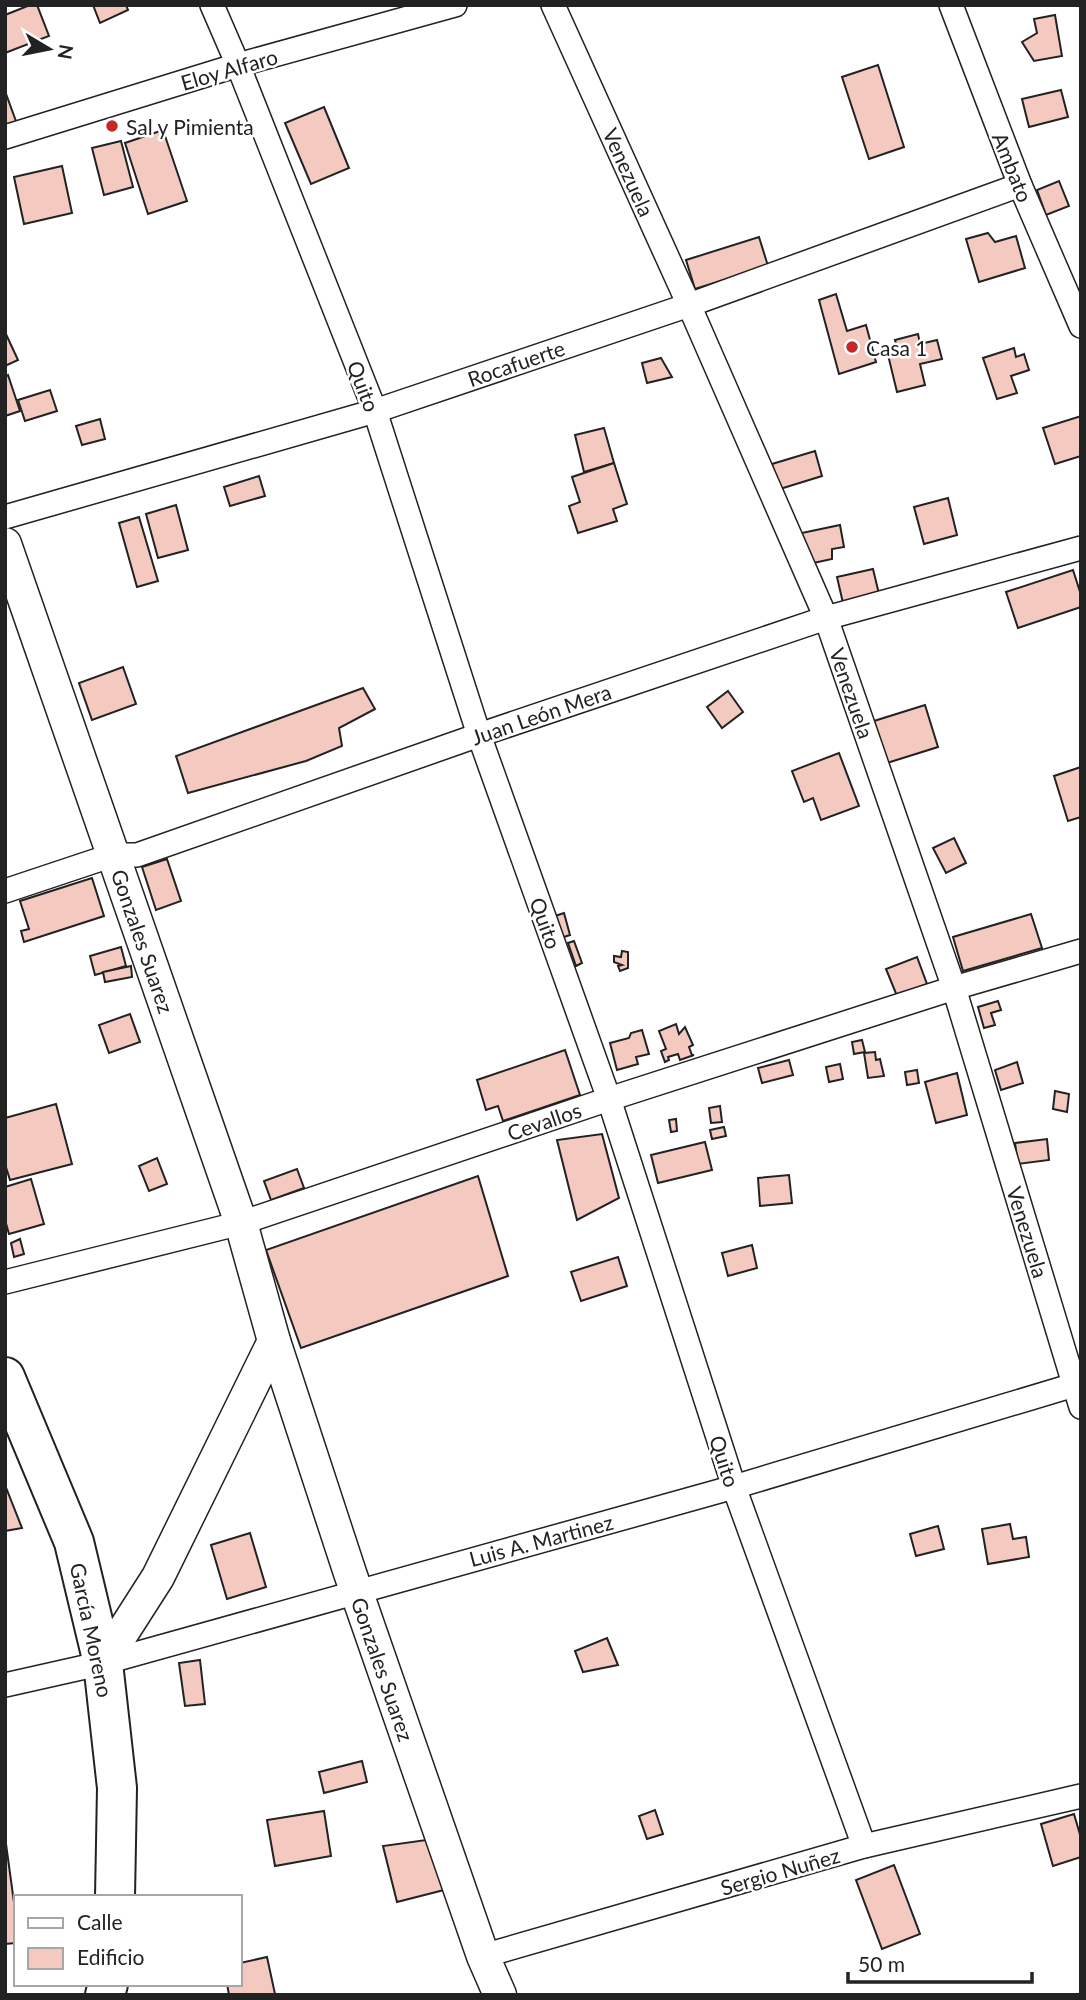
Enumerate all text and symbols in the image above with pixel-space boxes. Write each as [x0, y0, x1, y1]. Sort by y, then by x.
north arrow [14, 14, 84, 84]
text: N [54, 43, 79, 61]
street label: Eloy Alfaro [178, 43, 280, 95]
place label: Sal y Pimienta [126, 114, 254, 139]
marker: Sal y Pimienta [104, 118, 120, 134]
street label: Venezuela [598, 124, 660, 220]
street label: Ambato [988, 129, 1038, 206]
street label: Rocafuerte [464, 335, 568, 391]
place label: Casa 1 [866, 335, 928, 360]
marker: Casa 1 [844, 339, 860, 355]
street label: Quito [343, 357, 385, 415]
street label: Venezuela [825, 644, 879, 742]
street label: Juan León Mera [468, 678, 614, 750]
street label: Gonzales Suarez [107, 866, 179, 1016]
street label: Quito [525, 894, 567, 952]
street label: Cevallos [504, 1097, 584, 1145]
street label: Venezuela [1002, 1183, 1054, 1281]
street label: Quito [705, 1432, 745, 1490]
street label: Luis A. Martinez [466, 1509, 616, 1571]
street label: García Moreno [66, 1560, 118, 1700]
street label: Gonzales Suarez [347, 1594, 419, 1744]
street label: Sergio Nuñez [717, 1842, 843, 1900]
legend [14, 1895, 242, 1986]
text: Calle [77, 1909, 122, 1934]
scale bar [848, 1940, 1032, 1984]
text: Edificio [77, 1944, 145, 1969]
text: 50 m [858, 1951, 905, 1976]

